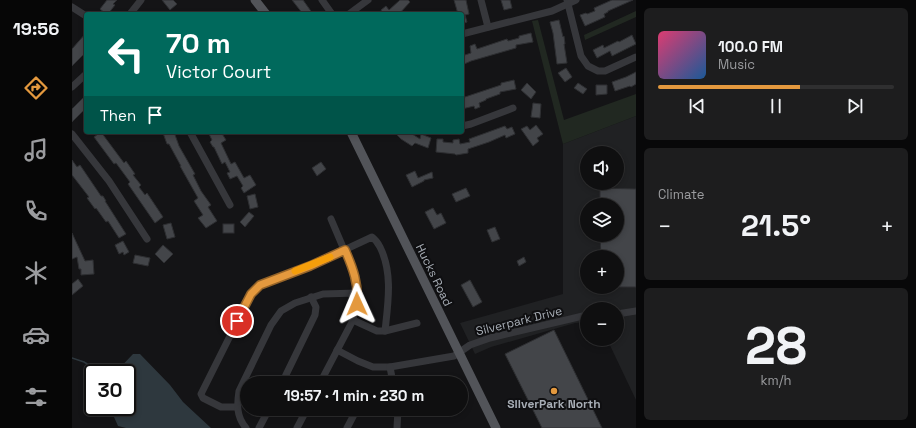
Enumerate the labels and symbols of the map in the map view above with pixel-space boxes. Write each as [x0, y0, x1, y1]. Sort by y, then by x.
street label: Hucks Road [412, 241, 456, 309]
position arrow [336, 283, 378, 325]
street label: Silverpark Drive [474, 303, 564, 339]
pin [220, 304, 254, 338]
speed limit sign: 30 [84, 364, 136, 416]
marker: SilverPark North [549, 386, 559, 396]
place label: SilverPark North [507, 396, 601, 412]

